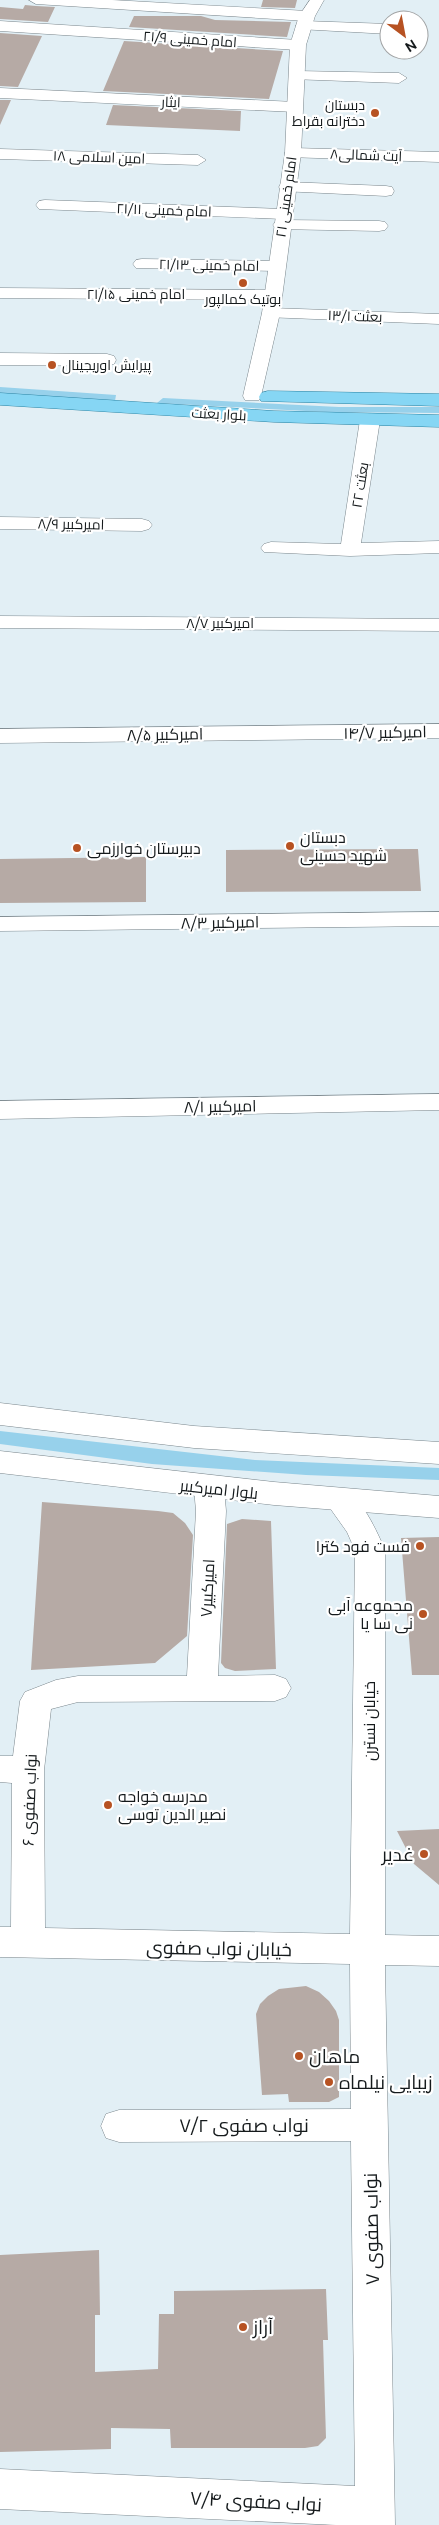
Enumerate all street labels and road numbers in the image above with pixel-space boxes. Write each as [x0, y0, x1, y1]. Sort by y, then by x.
street label: امام خمینی ۲۱/۹ [142, 28, 237, 52]
street label: ایثار [160, 94, 181, 110]
street label: آیت شمالی۸ [330, 146, 403, 164]
street label: امین اسلامی ۱۸ [53, 147, 145, 167]
street label: امام خمینی ۲۱ [272, 155, 302, 239]
street label: امام خمینی ۲۱/۱۱ [116, 200, 212, 222]
street label: امام خمینی ۲۱/۱۳ [159, 256, 259, 276]
street label: امام خمینی ۲۱/۱۵ [87, 286, 185, 304]
street label: بعثت ۱۳/۱ [327, 307, 383, 325]
street label: بلوار بعثت [191, 405, 247, 423]
street label: بعثت ۲۲ [348, 461, 372, 509]
street label: امیرکبیر ۸/۹ [38, 515, 104, 533]
street label: امیرکبیر ۸/۷ [186, 615, 254, 631]
street label: امیرکبیر ۱۴/۷ [343, 722, 427, 743]
street label: امیرکبیر ۸/۵ [127, 724, 203, 745]
street label: امیرکبیر ۸/۳ [181, 912, 259, 933]
street label: امیرکبیر ۸/۱ [183, 1096, 257, 1117]
street label: بلوار امیرکبیر [178, 1476, 259, 1503]
street label: امیرکبیر۷ [196, 1558, 219, 1618]
street label: خیابان نسترن [360, 1681, 380, 1761]
street label: نواب صفوی ۶ [18, 1754, 42, 1847]
street label: خیابان نواب صفوی [146, 1936, 292, 1961]
street label: نواب صفوی ۷/۲ [179, 2114, 309, 2137]
street label: نواب صفوی ۷ [359, 2173, 384, 2285]
street label: نواب صفوی ۷/۴ [189, 2487, 323, 2516]

